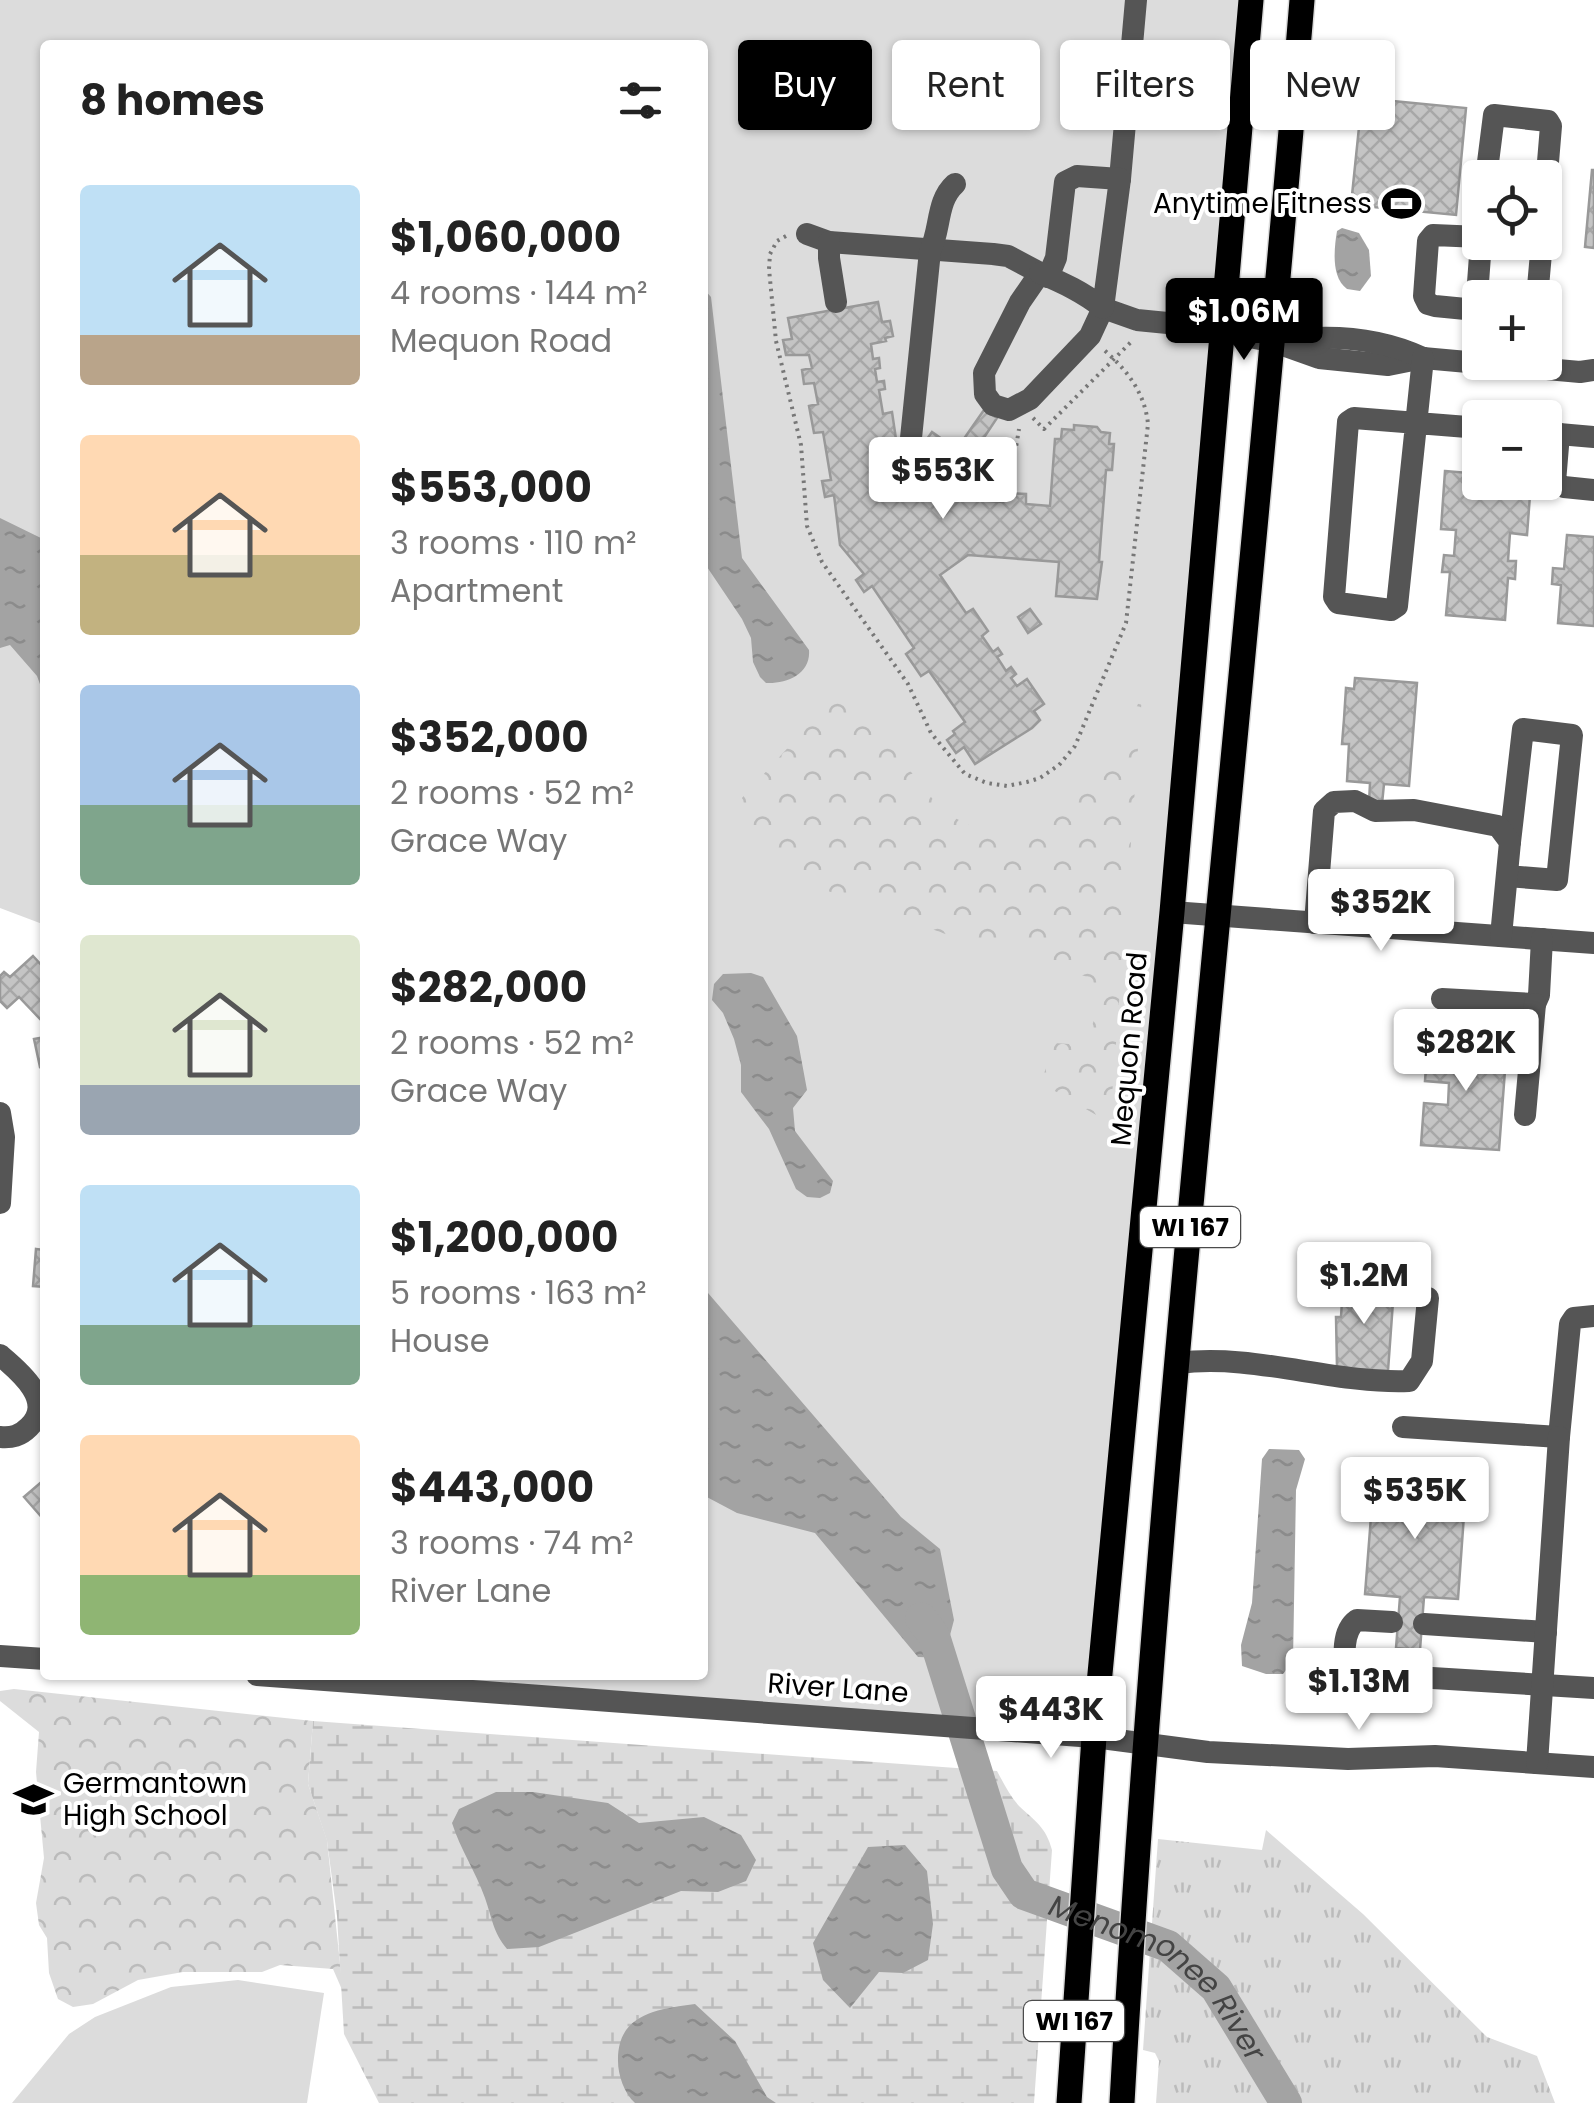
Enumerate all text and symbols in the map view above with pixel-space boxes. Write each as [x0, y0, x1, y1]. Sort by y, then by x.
chip: Buy [738, 40, 872, 130]
chip: Rent [892, 40, 1040, 130]
chip: Filters [1060, 40, 1230, 130]
chip: New [1250, 40, 1395, 130]
text: 8 homes [80, 71, 265, 130]
icon: filters [613, 73, 668, 128]
map controls [1462, 160, 1562, 500]
button: locate [1462, 160, 1562, 260]
sports icon: Anytime Fitness [1381, 182, 1423, 224]
place label: Anytime Fitness [1153, 184, 1372, 223]
text: $1,060,000 [390, 208, 621, 267]
icon: home [160, 225, 280, 345]
text: 4 rooms · 144 m² [390, 270, 648, 315]
pin: $1.06M [1163, 278, 1325, 363]
button: + [1462, 280, 1562, 380]
text: $1.06M [1188, 288, 1300, 333]
text: Mequon Road [390, 318, 612, 363]
button: − [1462, 400, 1562, 500]
pin: $553K [873, 437, 1013, 522]
text: $553K [891, 447, 995, 492]
text: $553,000 [390, 458, 592, 517]
icon: home [160, 475, 280, 595]
text: 3 rooms · 110 m² [390, 520, 636, 565]
text: Apartment [390, 568, 563, 613]
text: $352,000 [390, 708, 589, 767]
icon: home [160, 725, 280, 845]
text: 2 rooms · 52 m² [390, 770, 634, 815]
text: Grace Way [390, 818, 567, 863]
pin: $352K [1311, 869, 1451, 954]
text: $352K [1330, 879, 1432, 924]
street label: Mequon Road [1101, 950, 1157, 1148]
text: $282,000 [390, 958, 587, 1017]
icon: home [160, 975, 280, 1095]
pin: $282K [1396, 1009, 1536, 1094]
text: $282K [1416, 1019, 1516, 1064]
text: 2 rooms · 52 m² [390, 1020, 634, 1065]
text: Grace Way [390, 1068, 567, 1113]
road number: WI 167 [1140, 1207, 1240, 1247]
text: $1,200,000 [390, 1208, 618, 1267]
icon: home [160, 1225, 280, 1345]
pin: $1.2M [1294, 1242, 1434, 1327]
text: $1.2M [1319, 1252, 1409, 1297]
text: 5 rooms · 163 m² [390, 1270, 647, 1315]
text: House [390, 1318, 490, 1363]
pin: $535K [1345, 1457, 1485, 1542]
text: $443,000 [390, 1458, 594, 1517]
text: $535K [1363, 1467, 1467, 1512]
icon: home [160, 1475, 280, 1595]
text: 3 rooms · 74 m² [390, 1520, 634, 1565]
text: River Lane [390, 1568, 551, 1613]
pin: $1.13M [1278, 1648, 1440, 1733]
text: $1.13M [1308, 1658, 1410, 1703]
street label: River Lane [766, 1664, 910, 1712]
pin: $443K [981, 1676, 1121, 1761]
text: $443K [998, 1686, 1104, 1731]
place label: Germantown High School [63, 1764, 247, 1835]
school or university icon: Germantown High School [12, 1778, 54, 1820]
water label: Menomonee River [1043, 1883, 1277, 2070]
road number: WI 167 [1024, 2001, 1124, 2041]

